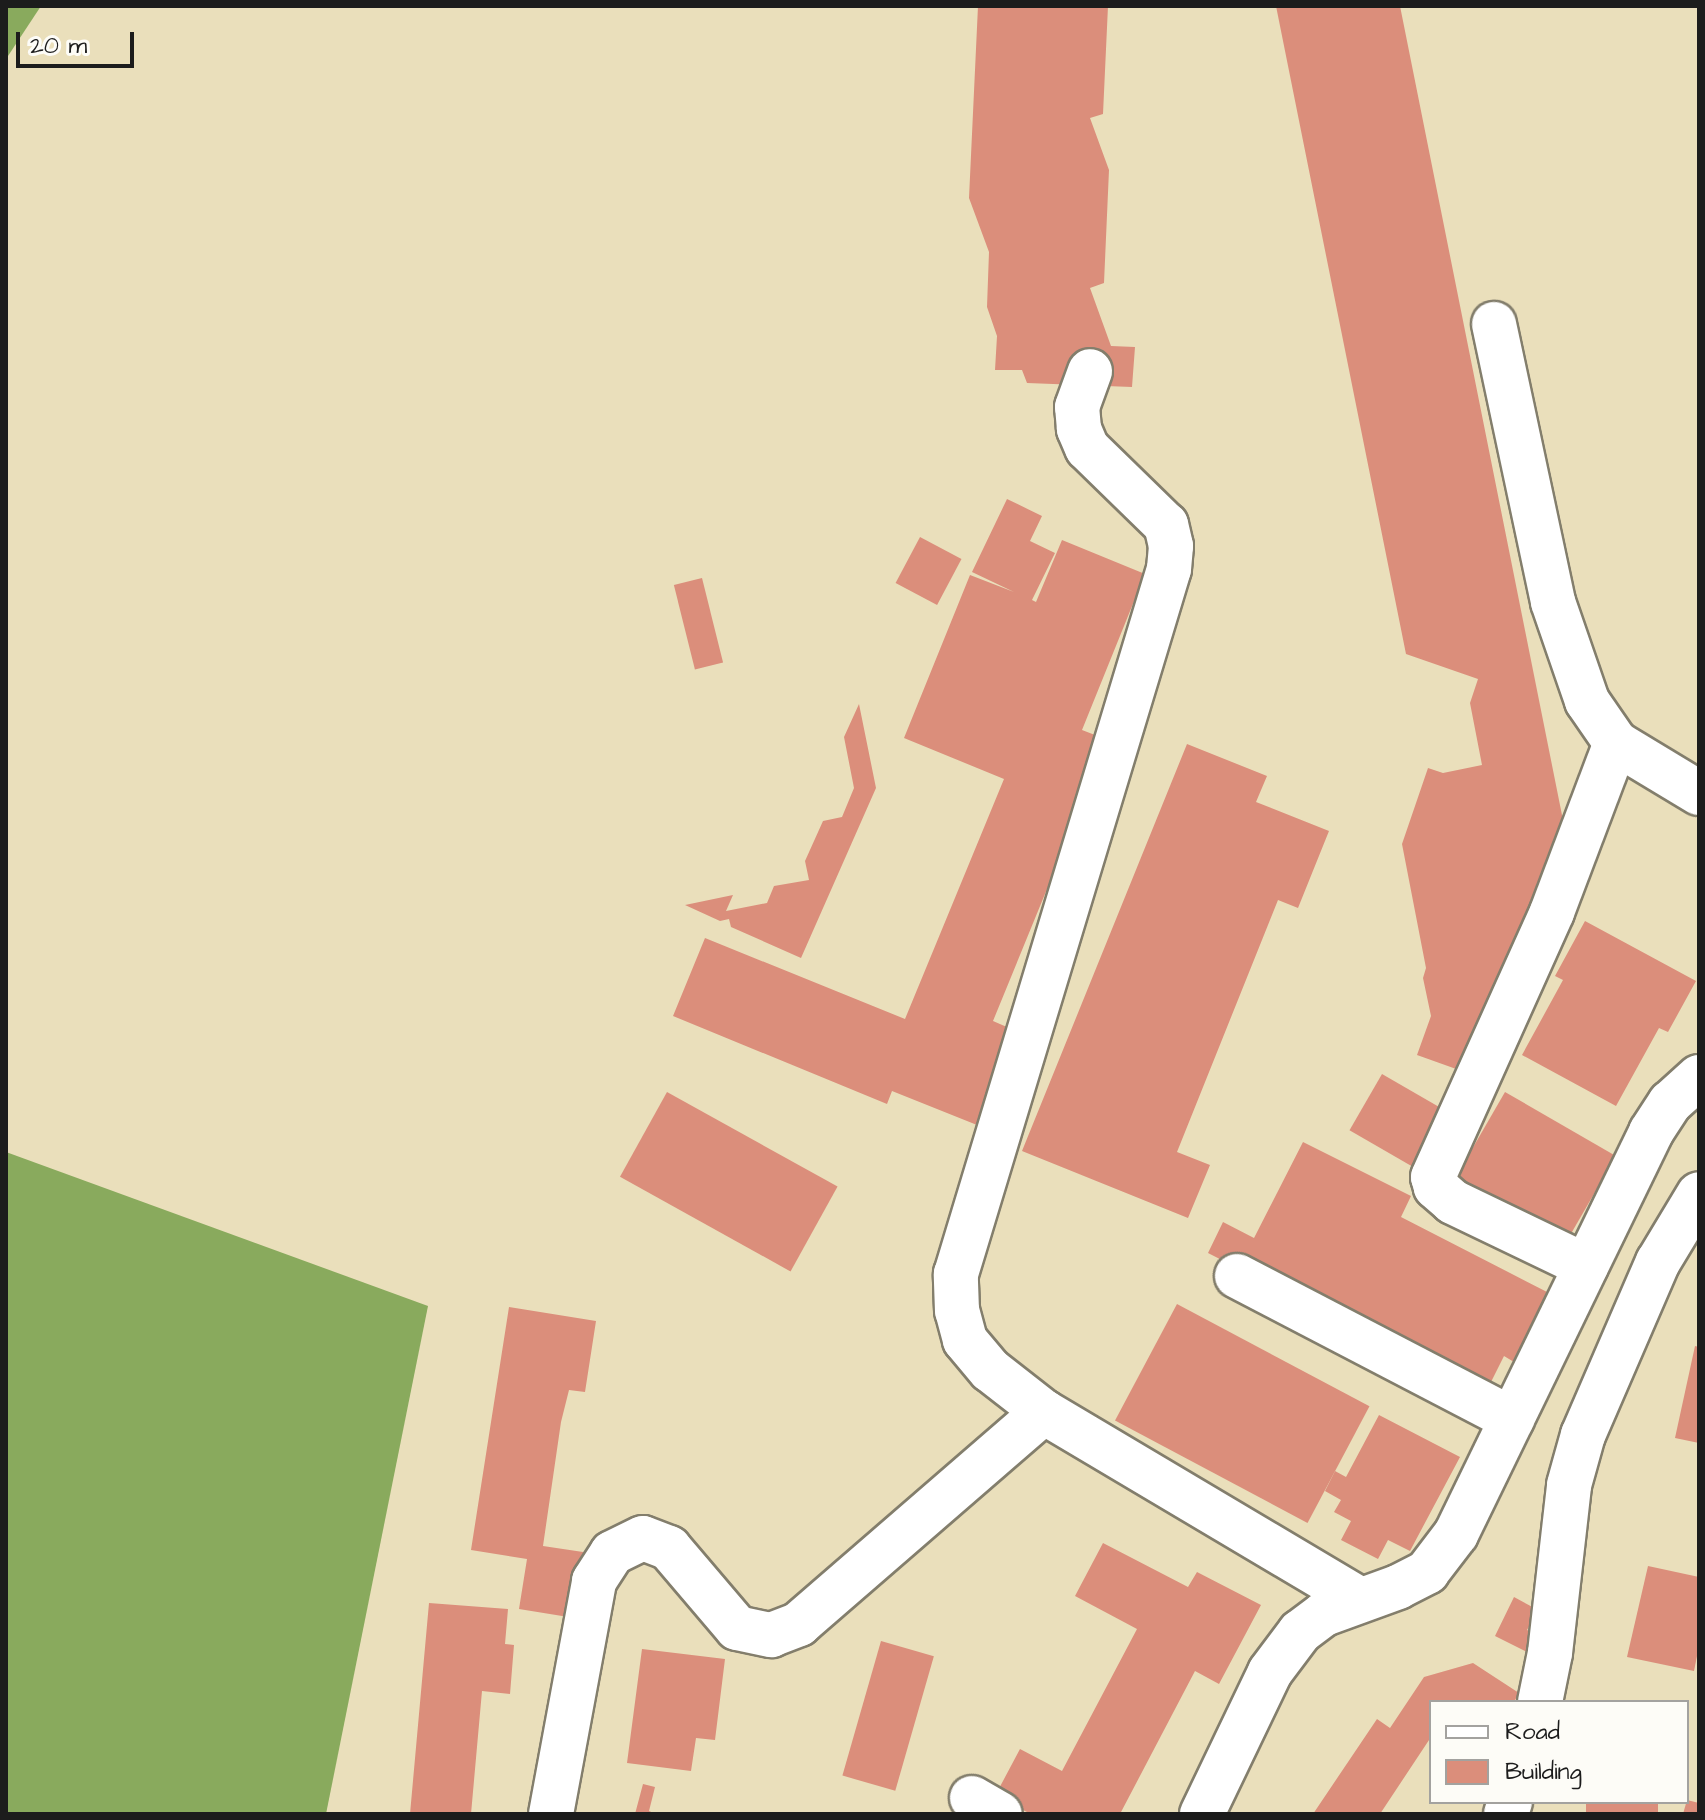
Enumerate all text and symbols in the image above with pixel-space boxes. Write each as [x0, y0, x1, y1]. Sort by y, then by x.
scale bar [20, 16, 138, 66]
text: 20 m [30, 29, 87, 63]
legend [1429, 1700, 1689, 1804]
text: Road [1505, 1715, 1560, 1749]
text: Building [1505, 1755, 1582, 1789]

